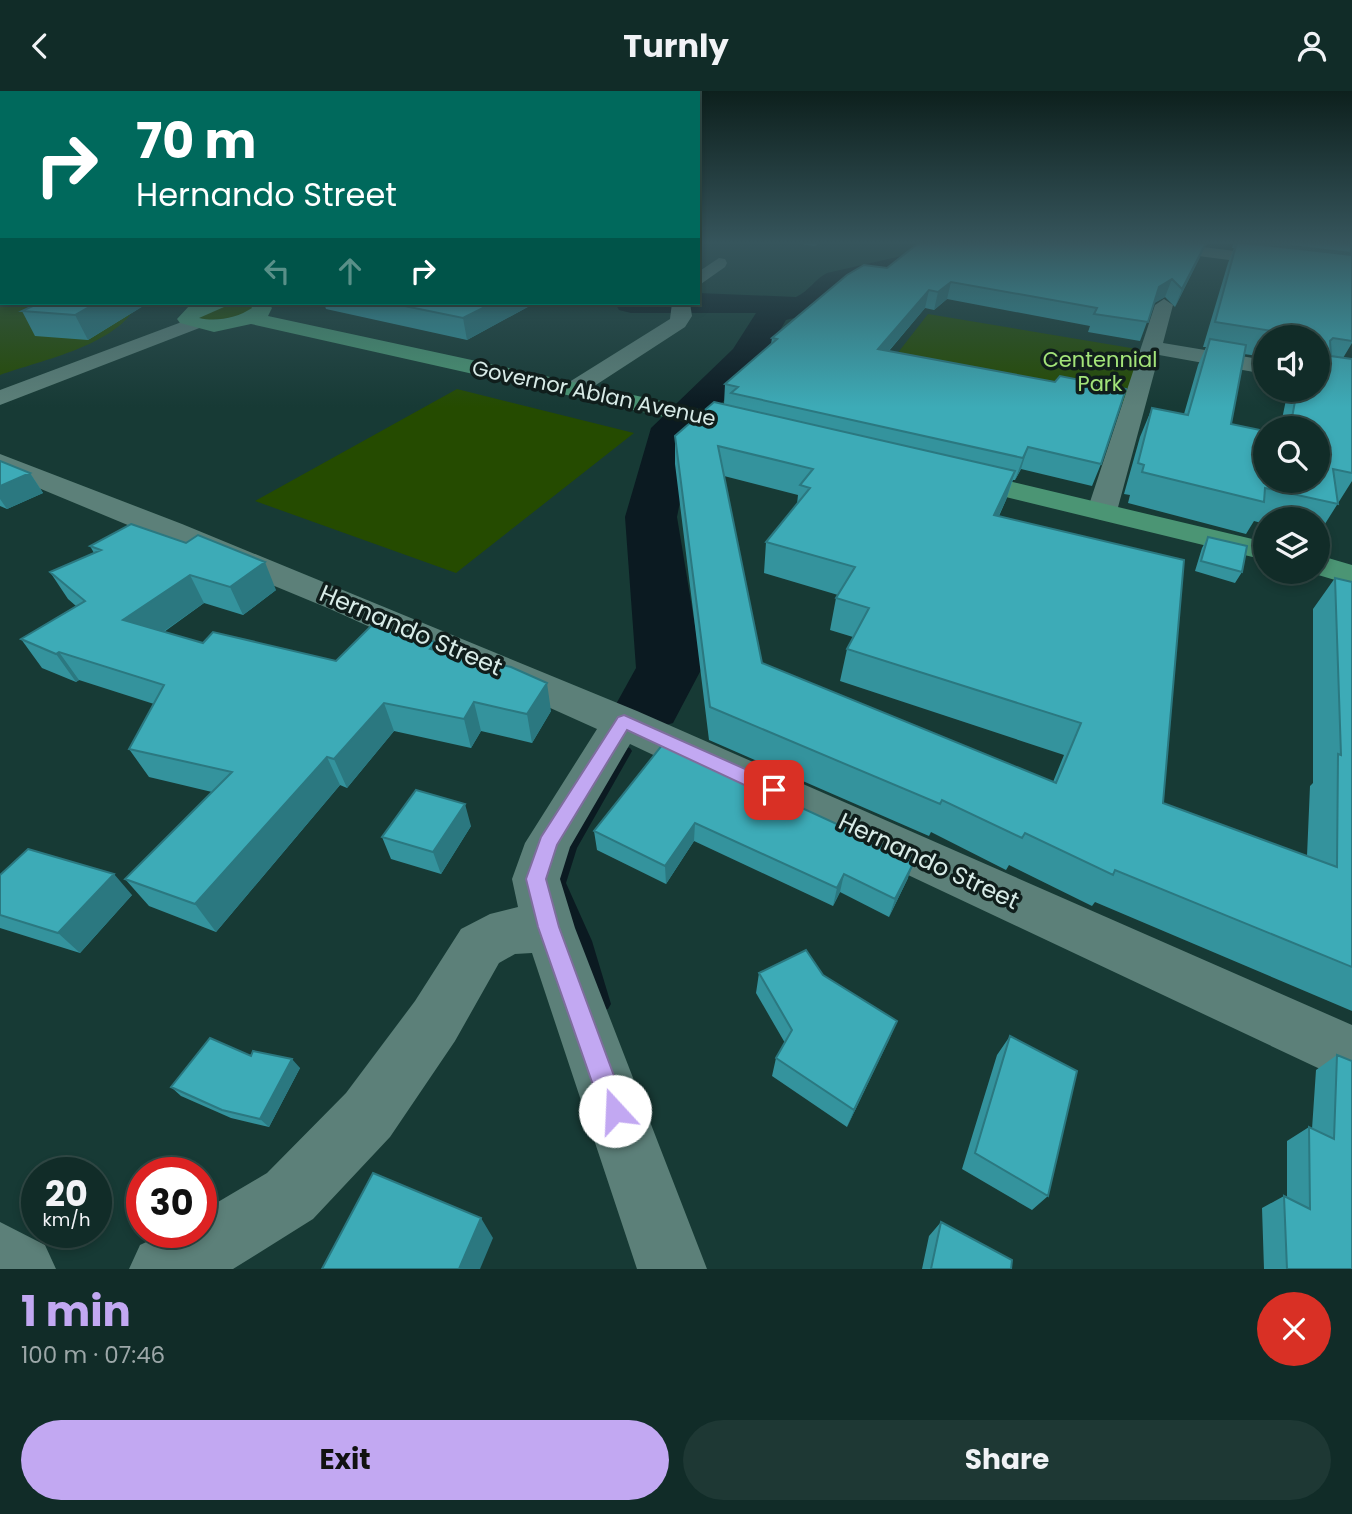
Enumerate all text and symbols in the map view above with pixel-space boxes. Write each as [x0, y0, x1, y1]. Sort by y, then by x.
text: Turnly [623, 23, 729, 68]
icon: back [21, 27, 59, 65]
icon: person [1293, 27, 1331, 65]
text: 70 m [136, 107, 256, 175]
icon: right [21, 119, 112, 210]
text: Hernando Street [136, 172, 397, 217]
icon: left [258, 252, 296, 290]
icon: ahead [331, 252, 369, 290]
icon: right [404, 252, 442, 290]
map controls [1253, 325, 1330, 584]
button: sound [1253, 325, 1330, 402]
park label: Centennial Park [1043, 345, 1157, 398]
street label: Governor Ablan Avenue [470, 353, 718, 433]
button: search [1253, 416, 1330, 493]
button: layers [1253, 507, 1330, 584]
street label: Hernando Street [315, 577, 507, 683]
pin [744, 760, 804, 820]
icon: arrive [755, 771, 793, 809]
street label: Hernando Street [833, 805, 1025, 917]
position arrow [578, 1074, 652, 1148]
speed limit sign: 30 [126, 1157, 217, 1248]
text: 20 [45, 1169, 88, 1218]
text: km/h [43, 1207, 90, 1232]
text: 1 min [21, 1282, 131, 1341]
button: close [1257, 1292, 1331, 1366]
text: 100 m · 07:46 [21, 1339, 165, 1371]
button: Exit [21, 1420, 669, 1500]
button: Share [683, 1420, 1331, 1500]

